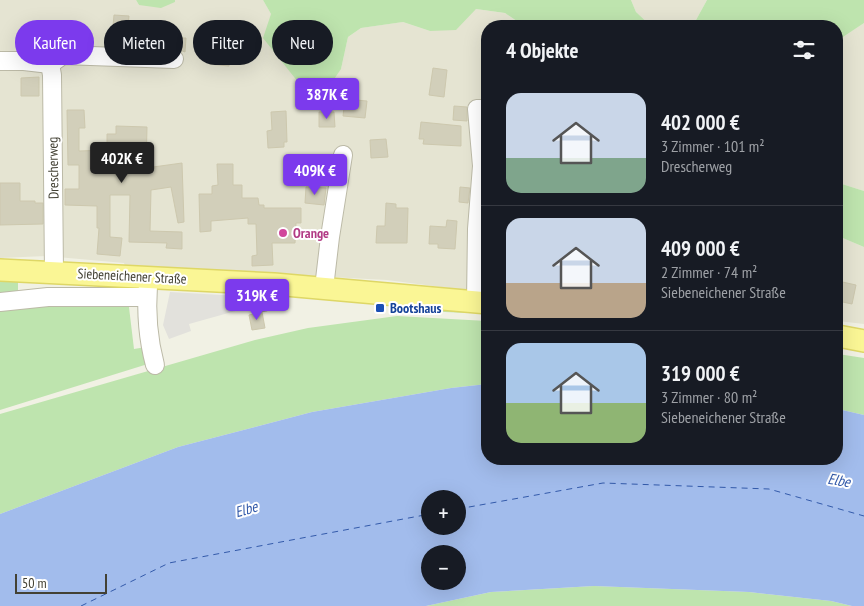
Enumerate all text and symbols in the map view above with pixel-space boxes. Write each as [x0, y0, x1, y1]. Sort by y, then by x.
chip: Kaufen [15, 20, 94, 65]
chip: Mieten [104, 20, 183, 65]
chip: Filter [193, 20, 262, 65]
chip: Neu [272, 20, 333, 65]
icon: filters [790, 36, 818, 64]
text: 4 Objekte [506, 37, 578, 64]
pin: 387K € [286, 78, 368, 120]
text: 387K € [306, 84, 348, 104]
text: 402 000 € [661, 109, 740, 136]
icon: home [546, 113, 606, 173]
text: 3 Zimmer · 101 m² [661, 136, 765, 156]
street label: Drescherweg [43, 137, 63, 199]
pin: 402K € [81, 142, 163, 184]
text: 402K € [101, 148, 143, 168]
pin: 409K € [274, 154, 356, 196]
text: Drescherweg [661, 156, 732, 176]
text: 409K € [294, 160, 336, 180]
place label: Orange [293, 224, 329, 242]
marker: Orange [277, 227, 289, 239]
text: 409 000 € [661, 235, 740, 262]
icon: home [546, 238, 606, 298]
text: 2 Zimmer · 74 m² [661, 262, 757, 282]
street label: Siebeneichener Straße [77, 264, 187, 288]
pin: 319K € [216, 278, 298, 321]
text: Siebeneichener Straße [661, 282, 786, 302]
text: 319K € [236, 285, 278, 305]
place label: Bootshaus [390, 299, 442, 317]
marker: Bootshaus [374, 302, 386, 314]
text: 319 000 € [661, 360, 740, 387]
icon: home [546, 363, 606, 423]
text: 3 Zimmer · 80 m² [661, 387, 757, 407]
text: Siebeneichener Straße [661, 407, 786, 427]
water label: Elbe [826, 469, 853, 491]
map controls [421, 490, 466, 590]
button: + [421, 490, 466, 535]
water label: Elbe [232, 497, 260, 521]
button: − [421, 545, 466, 590]
scale bar [15, 571, 108, 594]
text: 50 m [22, 574, 47, 592]

